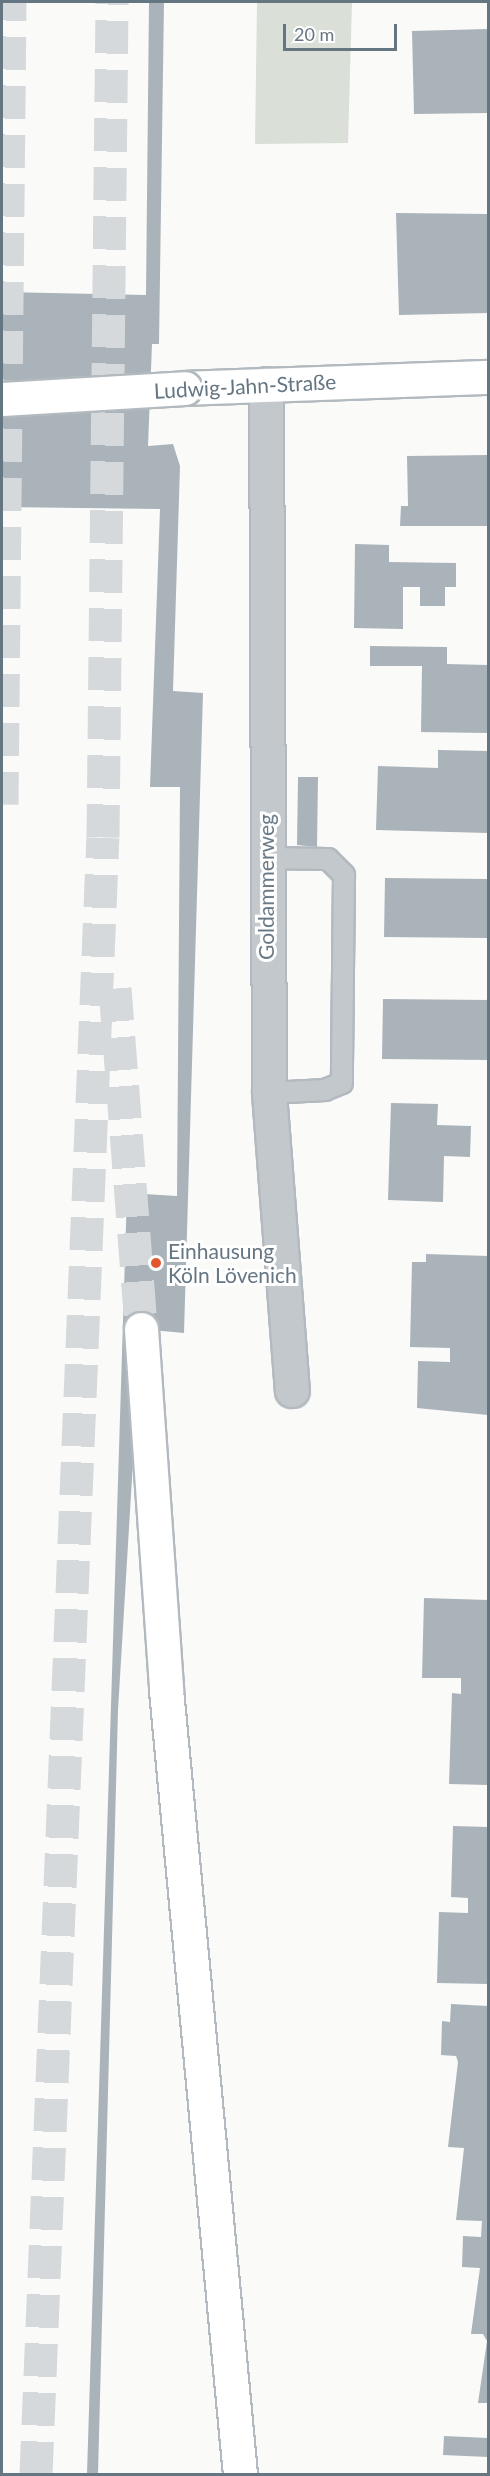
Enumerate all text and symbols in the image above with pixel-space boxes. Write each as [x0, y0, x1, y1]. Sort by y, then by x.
scale bar [286, 12, 400, 50]
text: 20 m [294, 23, 334, 45]
street label: Ludwig-Jahn-Straße [153, 369, 337, 403]
street label: Goldammerweg [253, 814, 279, 960]
place label: Einhausung Köln Lövenich [168, 1238, 297, 1288]
marker: Einhausung Köln Lövenich [149, 1256, 163, 1270]

